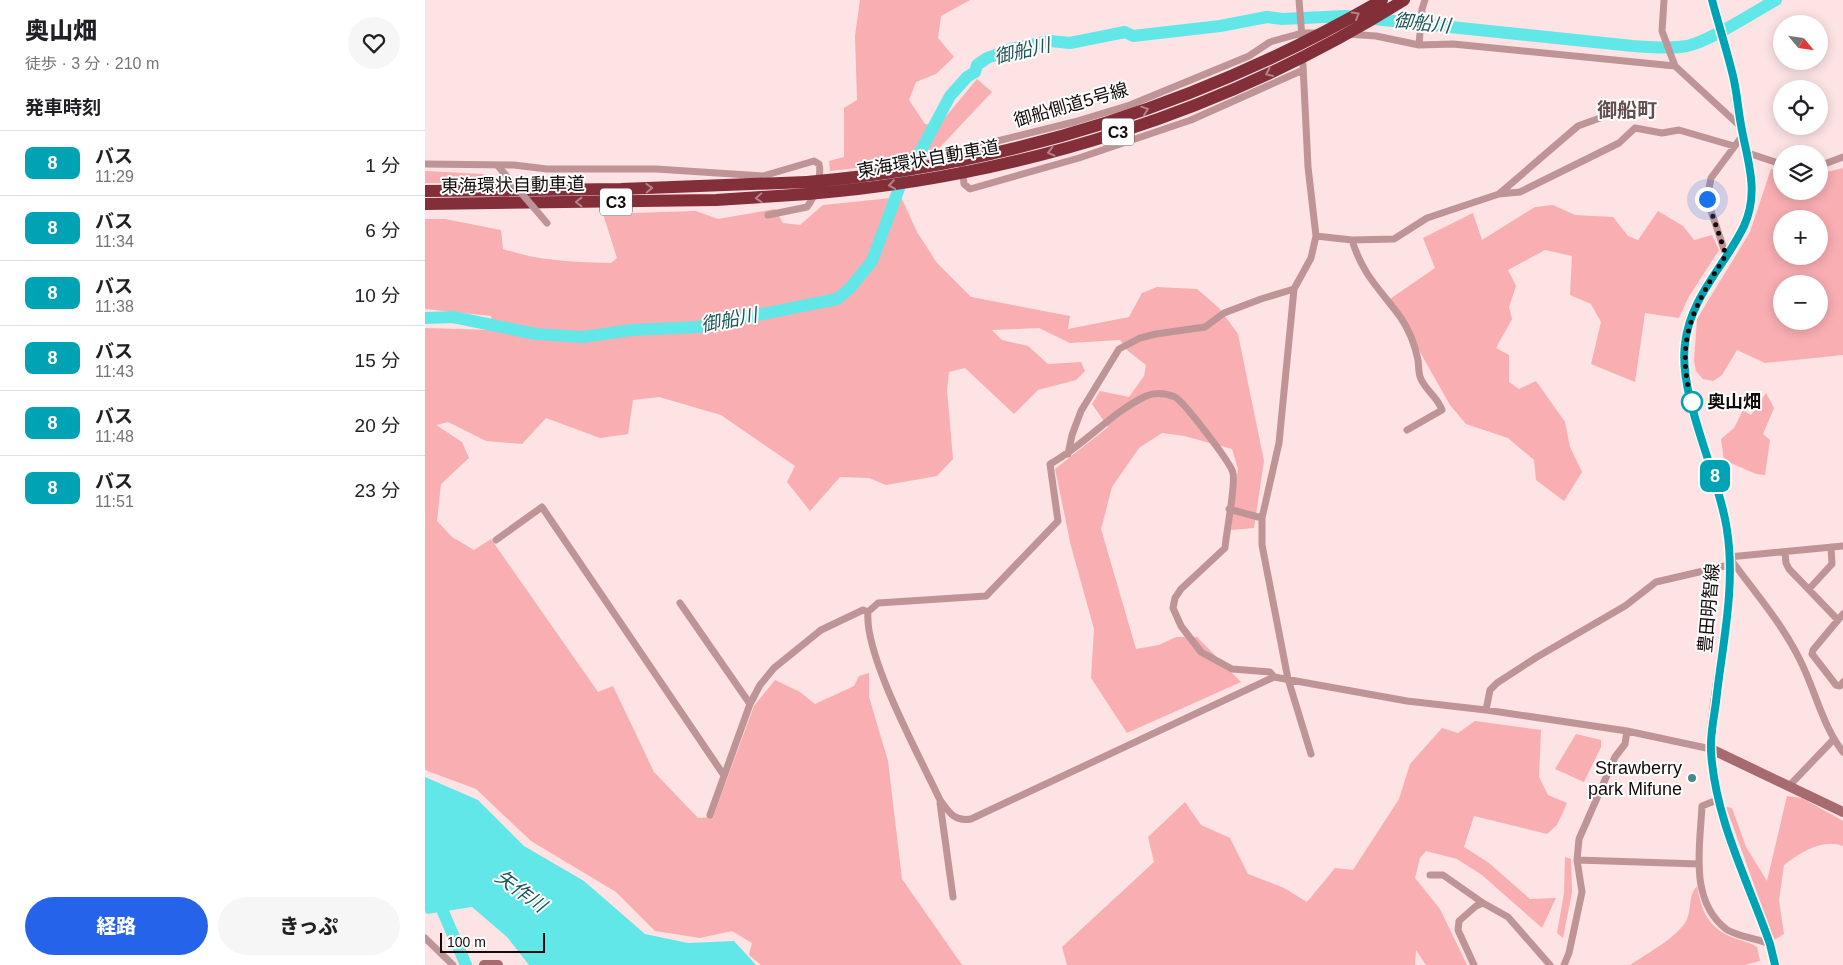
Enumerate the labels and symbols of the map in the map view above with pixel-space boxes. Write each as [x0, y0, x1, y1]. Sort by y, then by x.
water label: 御船川 [1393, 10, 1453, 37]
one-way arrow [1351, 11, 1360, 21]
north arrow [1773, 15, 1827, 70]
water label: 御船川 [992, 34, 1054, 68]
one-way arrow [1265, 67, 1274, 78]
street label: 御船側道5号線 [1012, 79, 1130, 131]
district label: 御船町 [1597, 99, 1657, 121]
one-way arrow [1140, 106, 1148, 116]
road number: C3 [1102, 118, 1134, 146]
street label: 東海環状自動車道 [855, 137, 1001, 181]
one-way arrow [1046, 146, 1055, 157]
street label: 東海環状自動車道 [441, 174, 585, 196]
one-way arrow [887, 179, 896, 189]
one-way arrow [645, 183, 653, 194]
your location [1695, 187, 1720, 212]
road number: C3 [600, 188, 632, 216]
one-way arrow [755, 192, 763, 203]
one-way arrow [575, 197, 582, 207]
water label: 御船川 [699, 304, 761, 336]
marker: 奥山畑 [1681, 391, 1703, 413]
place label: 奥山畑 [1707, 392, 1761, 412]
line badge: 8 [1699, 460, 1731, 492]
street label: 豊田明智線 [1695, 562, 1723, 654]
place label: Strawberry park Mifune [1588, 758, 1682, 799]
marker: Strawberry park Mifune [1686, 772, 1698, 784]
water label: 矢作川 [492, 866, 552, 917]
scale bar [440, 930, 545, 953]

